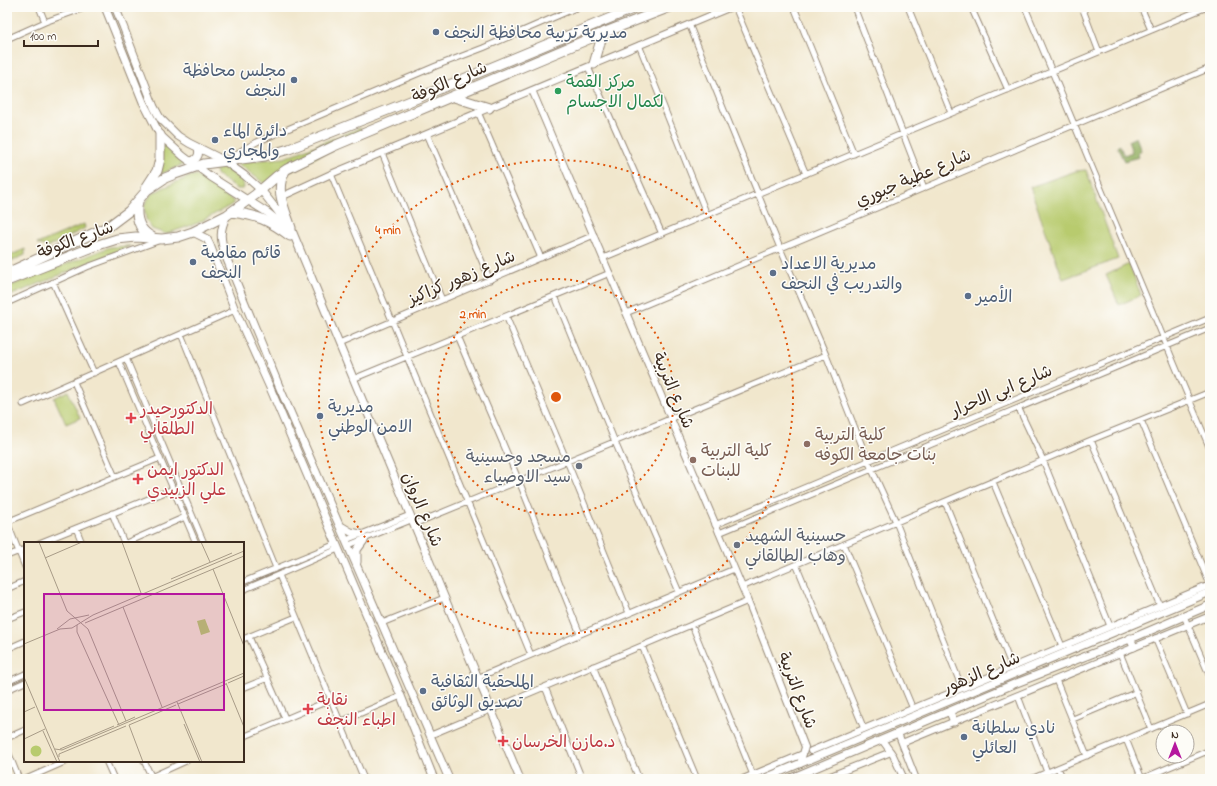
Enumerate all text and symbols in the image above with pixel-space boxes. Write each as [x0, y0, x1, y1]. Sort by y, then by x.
place label: مديرية تربية محافظة النجف [444, 21, 628, 46]
scale bar [24, 22, 98, 48]
marker: مديرية تربية محافظة النجف [431, 27, 441, 37]
text: 100 m [30, 28, 57, 46]
street label: شارع الكوفة [408, 55, 491, 110]
place label: مجلس محافظة النجف [183, 59, 286, 104]
place label: مركز القمة لكمال الاجسام [566, 70, 664, 115]
marker: مجلس محافظة النجف [289, 75, 299, 85]
marker: مركز القمة لكمال الاجسام [553, 86, 563, 96]
place label: دائرة الماء والمجاري [223, 119, 287, 164]
marker: دائرة الماء والمجاري [210, 135, 220, 145]
street label: شارع عطية جبوري [852, 143, 975, 214]
street label: شارع الكوفة [34, 215, 117, 266]
text: 4 min [374, 222, 401, 240]
place label: قائم مقامية النجف [201, 241, 281, 286]
street label: شارع زهور كزاكيز [402, 244, 520, 313]
place label: مديرية الاعداد والتدريب في النجف [781, 252, 903, 297]
marker: قائم مقامية النجف [188, 257, 198, 267]
marker: مديرية الاعداد والتدريب في النجف [768, 268, 778, 278]
place label: الأمير [974, 285, 1012, 310]
marker: الأمير [963, 291, 973, 301]
text: 2 min [459, 306, 486, 324]
street label: شارع التربية [645, 348, 700, 433]
street label: شارع ابی الاحرار [945, 359, 1056, 425]
centre of rings [549, 390, 563, 404]
place label: مديرية الامن الوطني [328, 395, 412, 441]
place label: الدكتورحيدر الطلقاني [139, 397, 213, 443]
marker: مديرية الامن الوطني [315, 411, 325, 421]
marker: الدكتورحيدر الطلقاني [125, 412, 137, 424]
place label: كلية التربية بنات جامعة الكوفه [815, 423, 936, 468]
place label: كلية التربية للبنات [701, 439, 772, 484]
marker: كلية التربية بنات جامعة الكوفه [802, 439, 812, 449]
place label: مسجد وحسينية سيد الاوصياء [466, 445, 571, 490]
marker: كلية التربية للبنات [688, 455, 698, 465]
place label: الدكتور ايمن علي الزبيدي [147, 458, 226, 504]
marker: مسجد وحسينية سيد الاوصياء [574, 461, 584, 471]
street label: شارع الروان [395, 468, 449, 551]
marker: الدكتور ايمن علي الزبيدي [132, 473, 144, 485]
place label: حسينية الشهيد وهاب الطالقاني [745, 524, 846, 570]
marker: حسينية الشهيد وهاب الطالقاني [732, 540, 742, 550]
inset map [24, 542, 244, 762]
street label: شارع الزهور [938, 646, 1025, 701]
street label: شارع التربية [770, 648, 823, 733]
place label: الملحقية الثقافية تصديق الوثائق [431, 670, 534, 715]
marker: الملحقية الثقافية تصديق الوثائق [418, 686, 428, 696]
place label: نقابة اطباء النجف [317, 688, 396, 733]
marker: نقابة اطباء النجف [302, 703, 314, 715]
place label: نادي سلطانة العائلي [972, 716, 1055, 762]
north arrow [1155, 724, 1195, 764]
text: N [1171, 727, 1179, 743]
place label: د.مازن الخرسان [512, 730, 615, 755]
marker: نادي سلطانة العائلي [959, 732, 969, 742]
marker: د.مازن الخرسان [497, 735, 509, 747]

